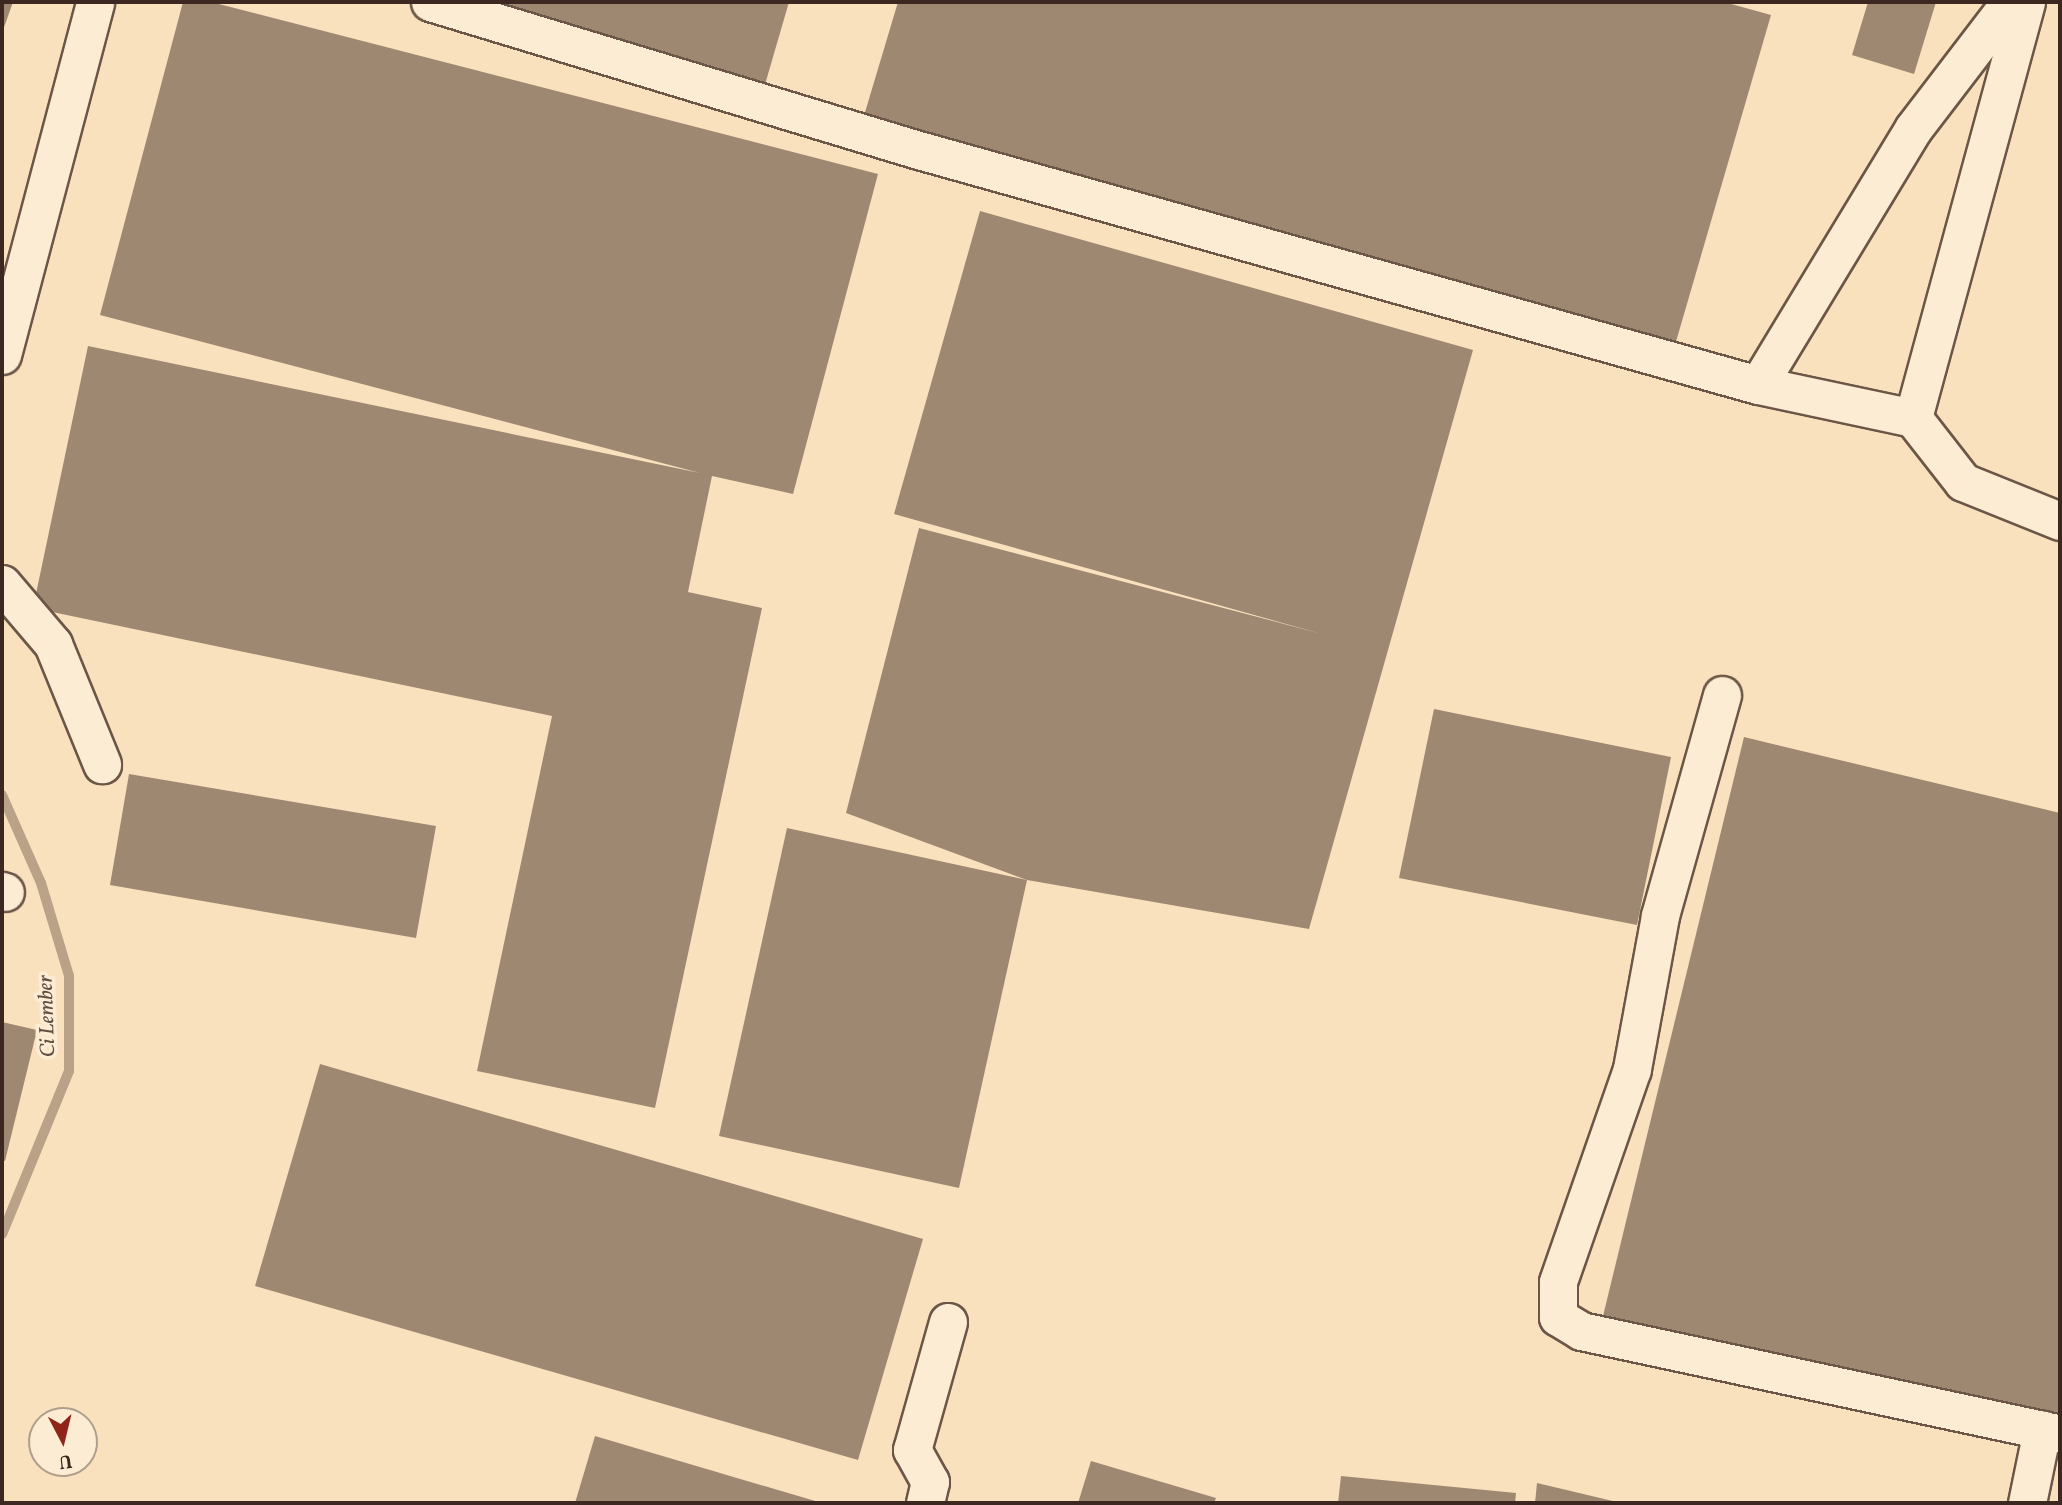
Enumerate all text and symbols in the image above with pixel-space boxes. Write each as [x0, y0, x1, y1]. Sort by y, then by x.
water label: Ci Lember [34, 974, 62, 1058]
north arrow [28, 1407, 98, 1477]
text: U [57, 1447, 73, 1475]

